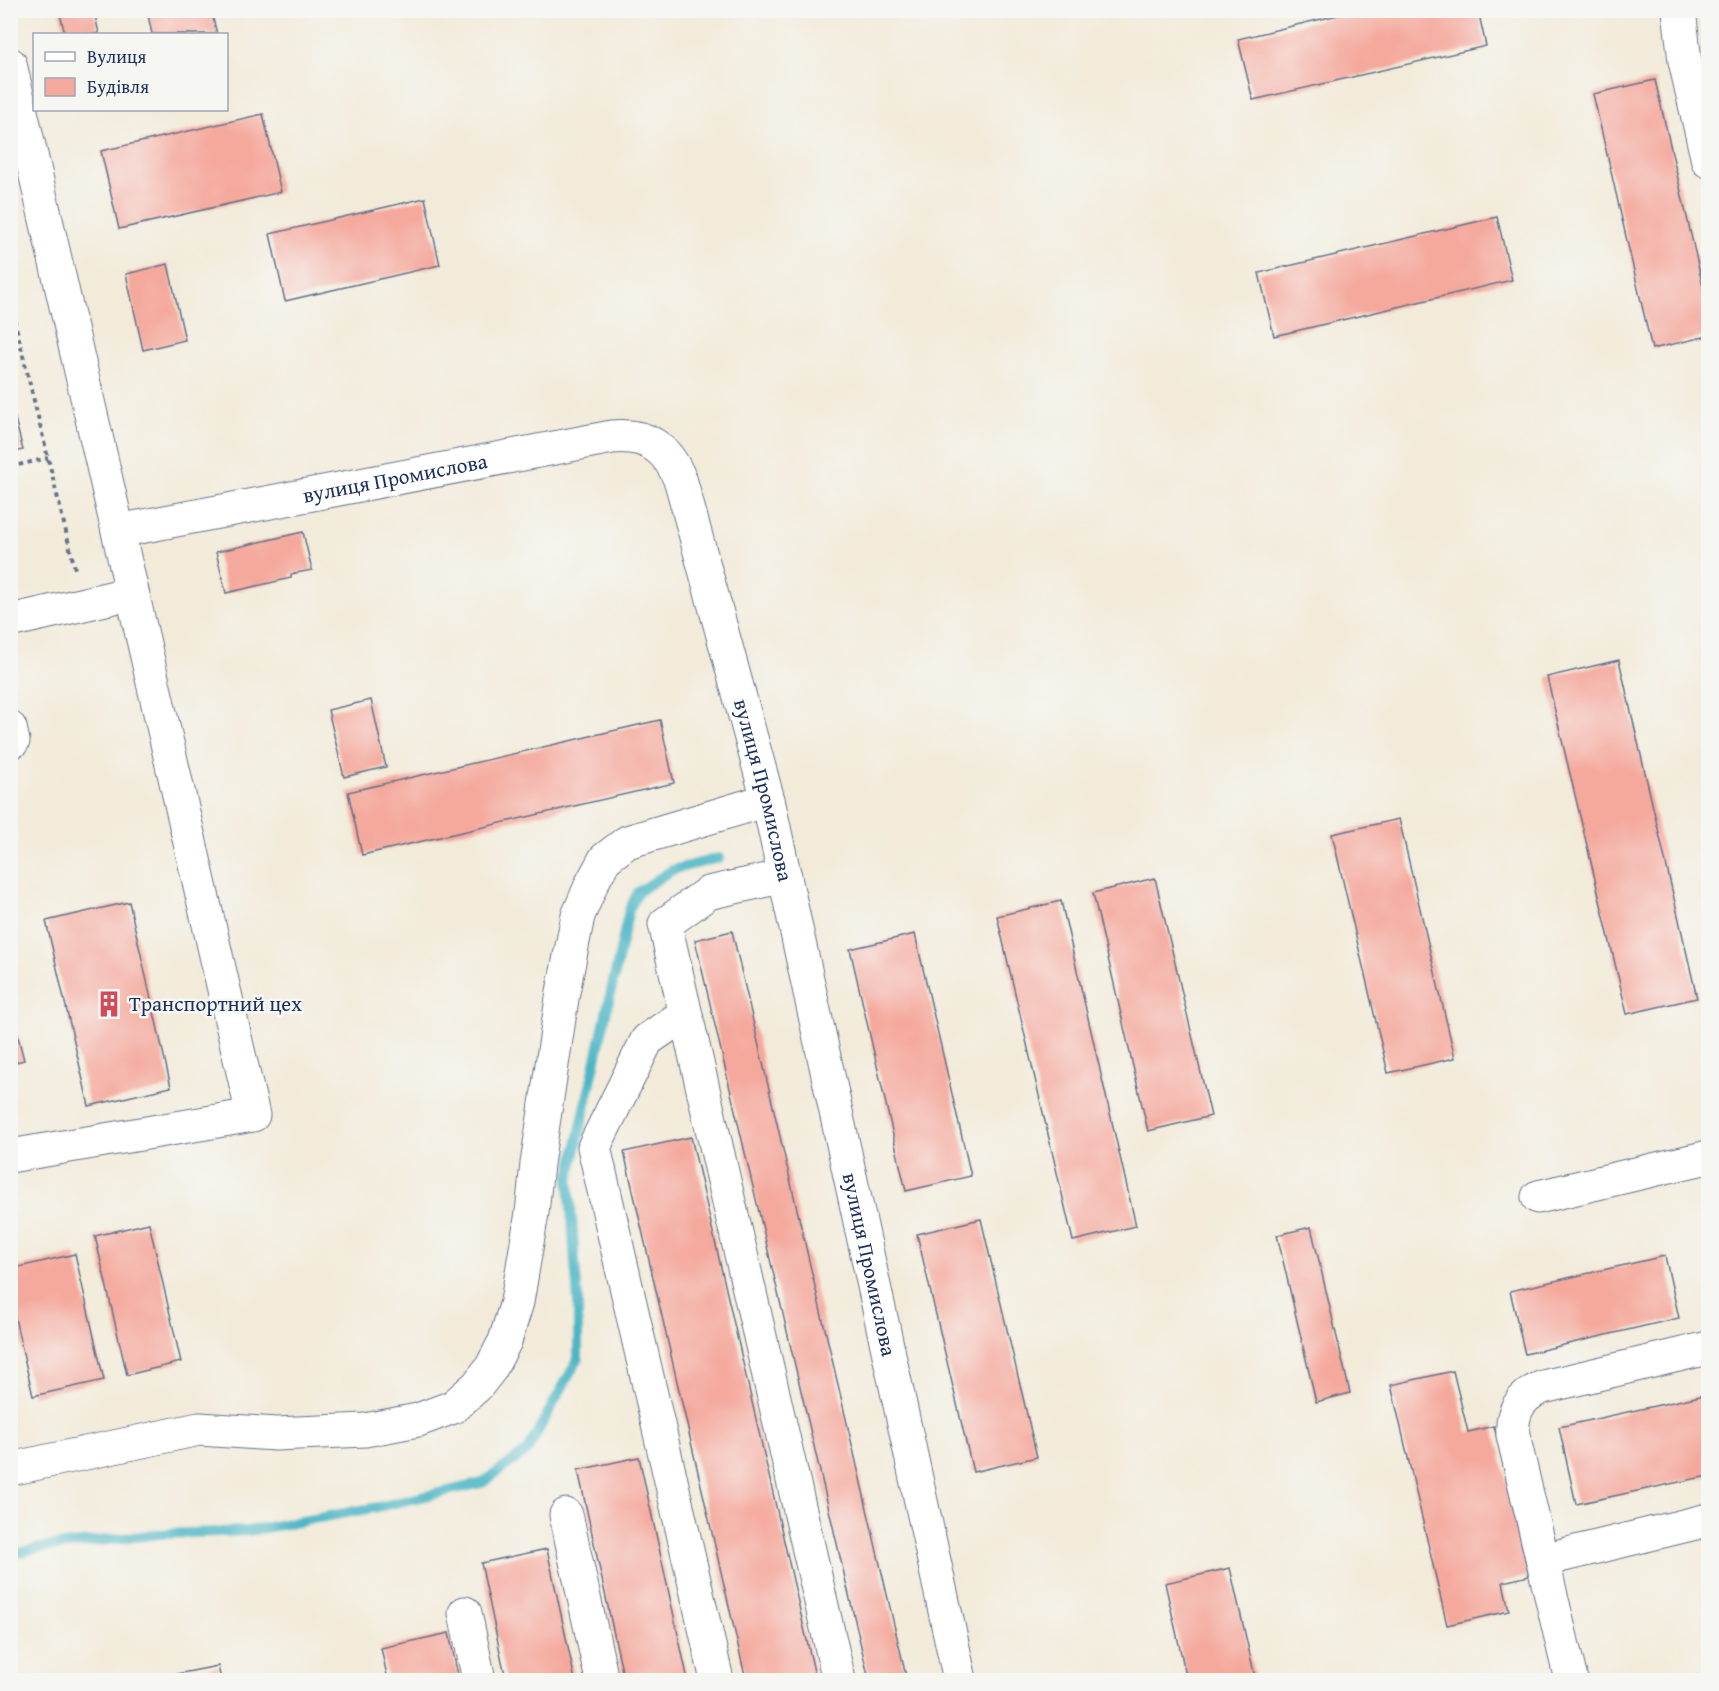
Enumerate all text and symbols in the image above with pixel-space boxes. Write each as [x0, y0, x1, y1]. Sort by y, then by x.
legend [33, 33, 228, 111]
text: Вулиця [87, 43, 146, 70]
text: Будівля [87, 73, 149, 100]
street label: вулиця Промислова [300, 445, 490, 511]
street label: вулиця Промислова [726, 695, 801, 884]
place label: Транспортний цех [129, 988, 302, 1019]
building icon: Транспортний цех [94, 989, 124, 1019]
street label: вулиця Промислова [835, 1170, 905, 1359]

